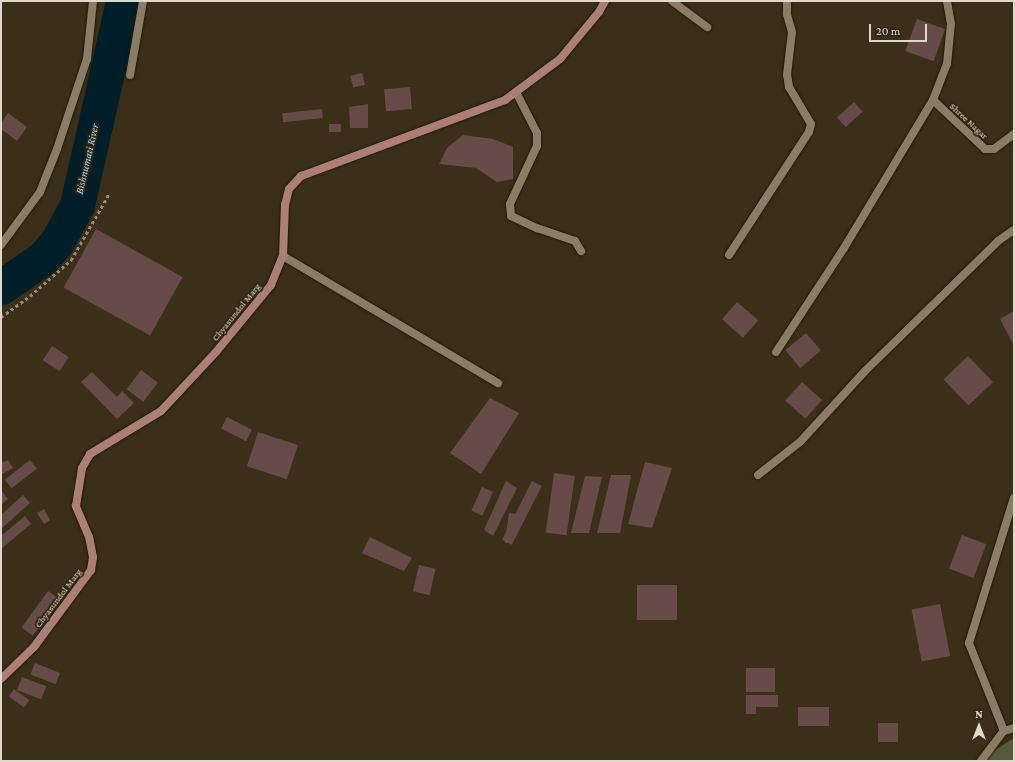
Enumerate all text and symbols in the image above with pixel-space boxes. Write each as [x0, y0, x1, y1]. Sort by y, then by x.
scale bar [871, 16, 929, 42]
text: 20 m [876, 24, 900, 38]
street label: Shree Nagar [947, 100, 991, 142]
water label: Bishnumati River [72, 123, 102, 195]
street label: Chyasundol Marg [209, 281, 263, 343]
street label: Chyasundol Marg [32, 566, 84, 630]
north arrow [959, 706, 999, 746]
text: N [975, 708, 983, 720]

